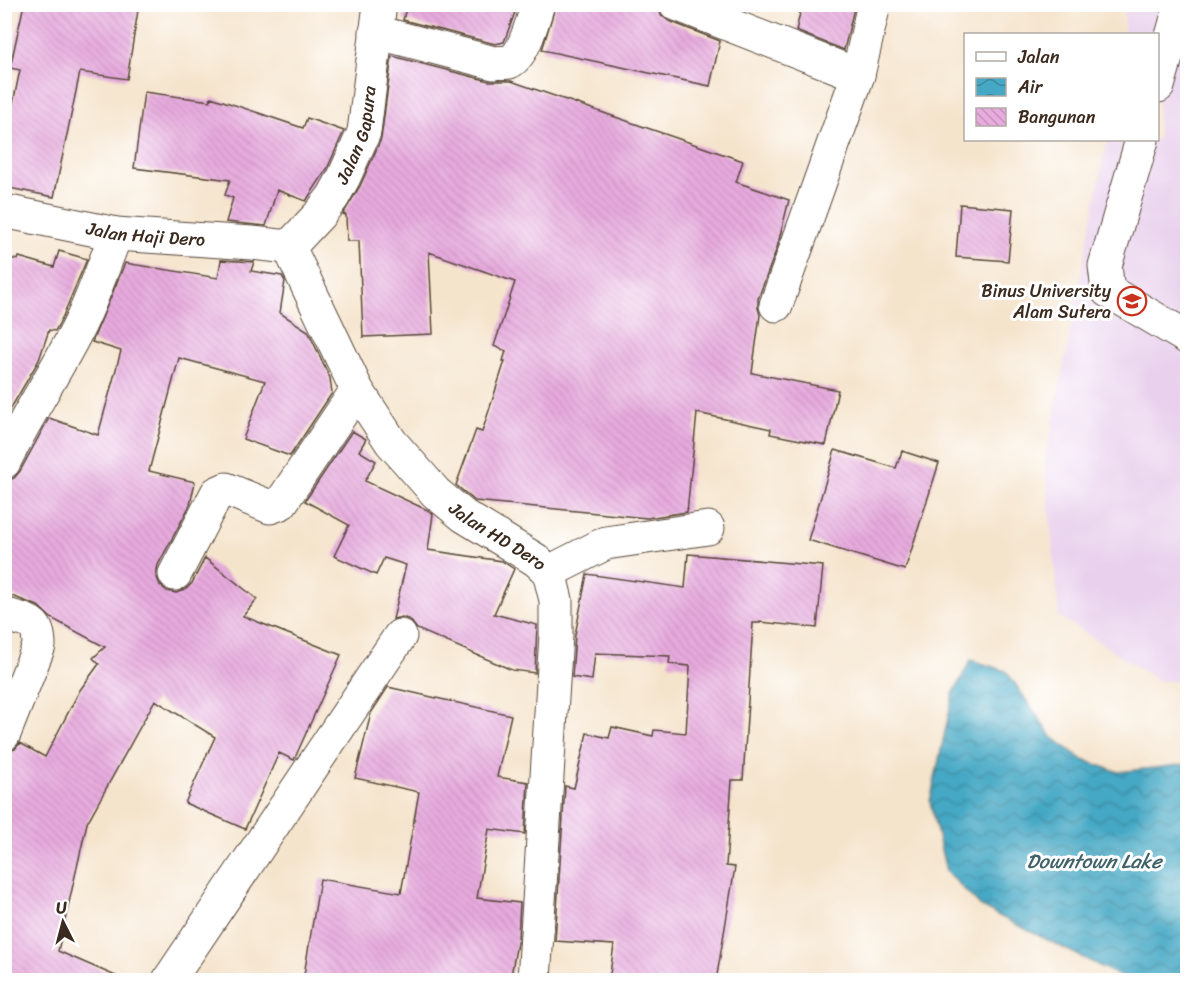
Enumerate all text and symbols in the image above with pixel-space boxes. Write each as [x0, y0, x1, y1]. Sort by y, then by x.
legend [964, 33, 1159, 141]
text: Jalan [1017, 41, 1060, 73]
text: Air [1017, 71, 1044, 103]
street label: Jalan Gapura [326, 83, 386, 191]
text: Bangunan [1018, 101, 1096, 133]
street label: Jalan Haji Dero [83, 212, 206, 256]
place label: Binus University Alam Sutera [981, 275, 1112, 328]
school or university icon: Binus University Alam Sutera [1116, 285, 1148, 317]
street label: Jalan HD Dero [441, 493, 554, 579]
water label: Downtown Lake [1027, 844, 1163, 879]
north arrow [33, 892, 93, 952]
text: U [55, 892, 70, 923]

